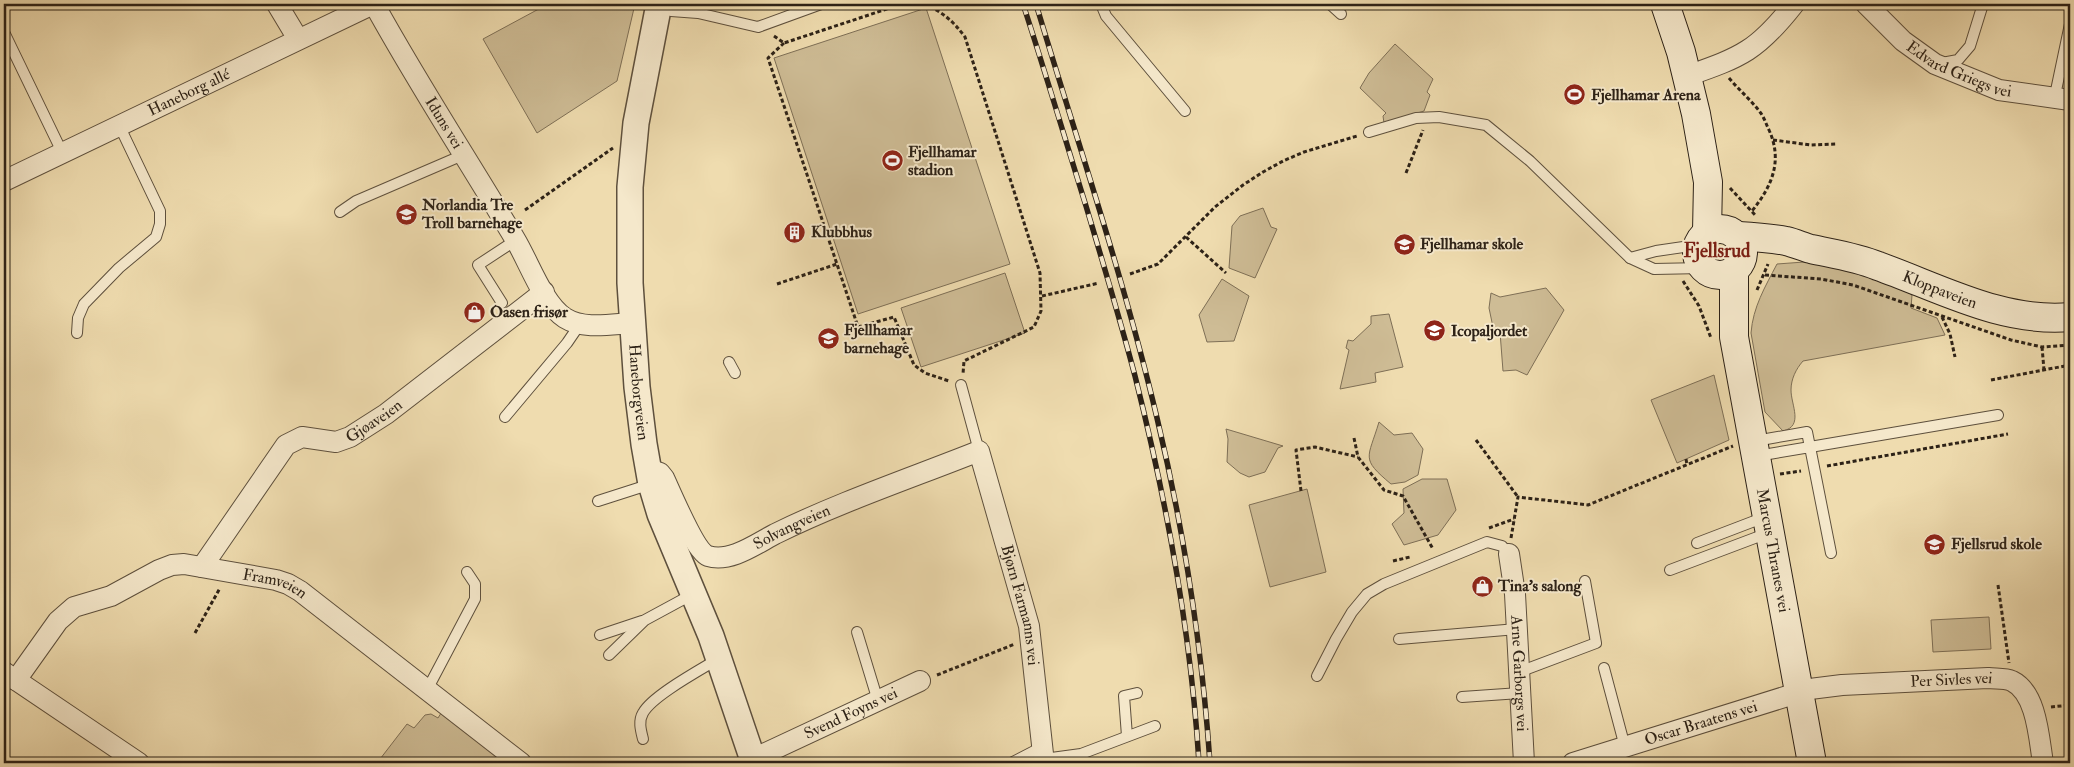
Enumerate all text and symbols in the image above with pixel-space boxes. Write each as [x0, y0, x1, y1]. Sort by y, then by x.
street label: Edvard Griegs vei [1902, 37, 2013, 102]
street label: Haneborg allé [144, 64, 233, 121]
sports icon: Fjellhamar Arena [1563, 83, 1587, 107]
place label: Fjellhamar Arena [1591, 85, 1701, 105]
street label: Iduns vei [421, 93, 468, 152]
place label: Fjellhamar stadion [908, 142, 978, 180]
sports icon: Fjellhamar stadion [880, 149, 904, 173]
place label: Norlandia Tre Troll barnehage [421, 195, 522, 234]
school or university icon: Norlandia Tre Troll barnehage [394, 202, 418, 226]
building icon: Klubbhus [783, 220, 807, 244]
place label: Klubbhus [811, 222, 873, 242]
school or university icon: Fjellhamar skole [1392, 232, 1416, 256]
place label: Fjellhamar skole [1420, 234, 1523, 254]
district label: Fjellsrud [1684, 239, 1751, 263]
street label: Kloppaveien [1900, 266, 1980, 313]
shop icon: Oasen frisør [462, 300, 486, 324]
place label: Oasen frisør [490, 302, 569, 322]
school or university icon: Icopaljordet [1423, 319, 1447, 343]
place label: Fjellhamar barnehage [843, 320, 914, 359]
place label: Icopaljordet [1451, 321, 1528, 342]
school or university icon: Fjellhamar barnehage [816, 327, 840, 351]
street label: Haneborgveien [624, 343, 653, 442]
street label: Gjøaveien [342, 395, 406, 447]
street label: Marcus Thranes vei [1752, 487, 1794, 614]
street label: Solvangveien [750, 500, 833, 554]
school or university icon: Fjellsrud skole [1923, 532, 1947, 556]
place label: Fjellsrud skole [1951, 534, 2042, 554]
street label: Bjørn Farmanns vei [996, 542, 1043, 667]
street label: Framveien [241, 564, 311, 603]
shop icon: Tina's salong [1470, 574, 1494, 598]
place label: Tina's salong [1497, 576, 1582, 597]
street label: Arne Garborgs vei [1506, 614, 1532, 732]
street label: Per Sivles vei [1910, 668, 1993, 692]
street label: Svend Foyns vei [801, 683, 901, 744]
street label: Oscar Braatens vei [1642, 696, 1760, 750]

